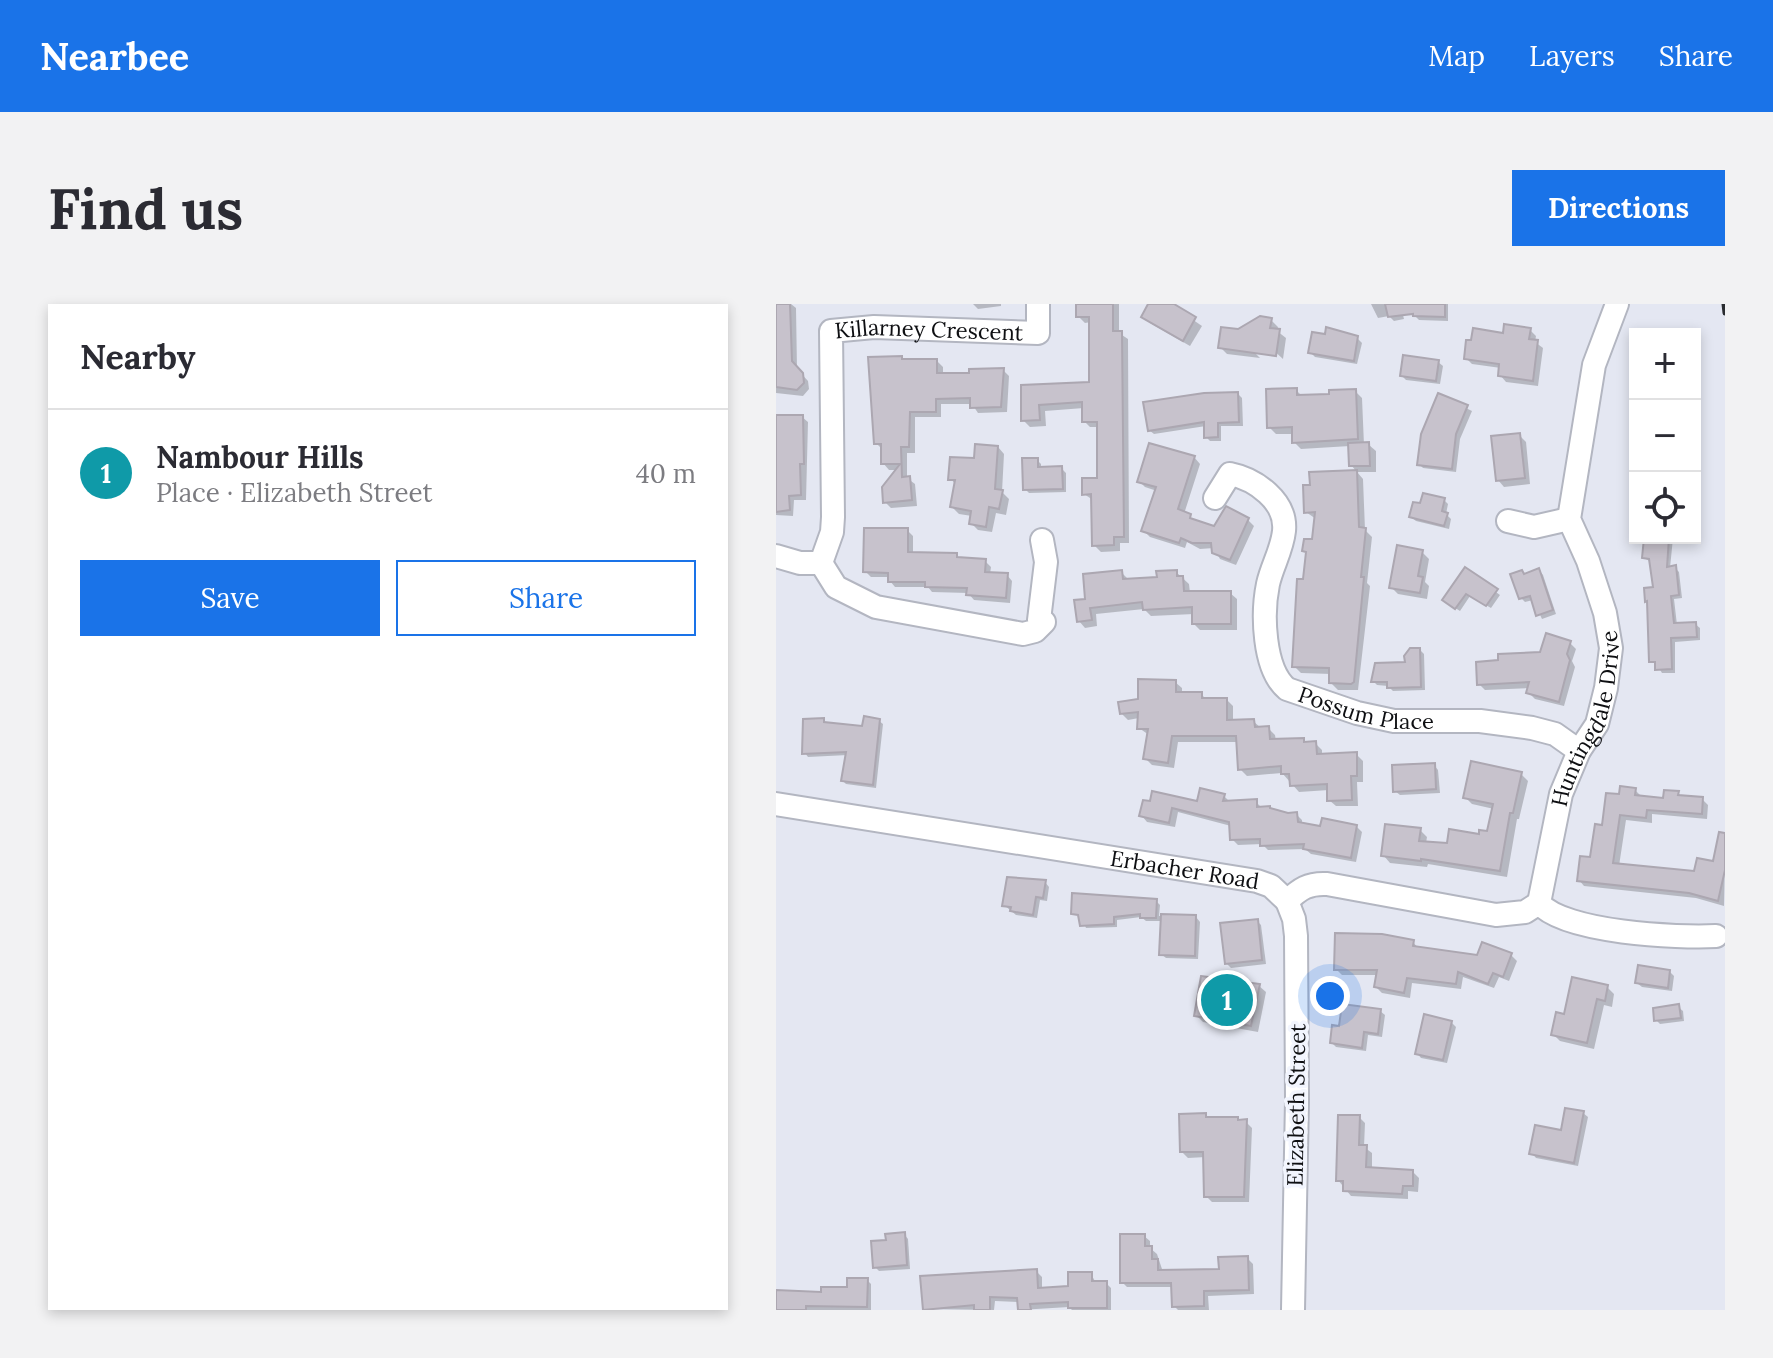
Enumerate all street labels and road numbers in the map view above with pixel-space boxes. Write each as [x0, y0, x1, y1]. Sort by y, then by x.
street label: Killarney Crescent [833, 313, 1024, 346]
street label: Huntingdale Drive [1545, 628, 1626, 809]
street label: Possum Place [1295, 680, 1434, 735]
street label: Erbacher Road [1108, 844, 1261, 895]
street label: Elizabeth Street [1281, 1023, 1311, 1187]

